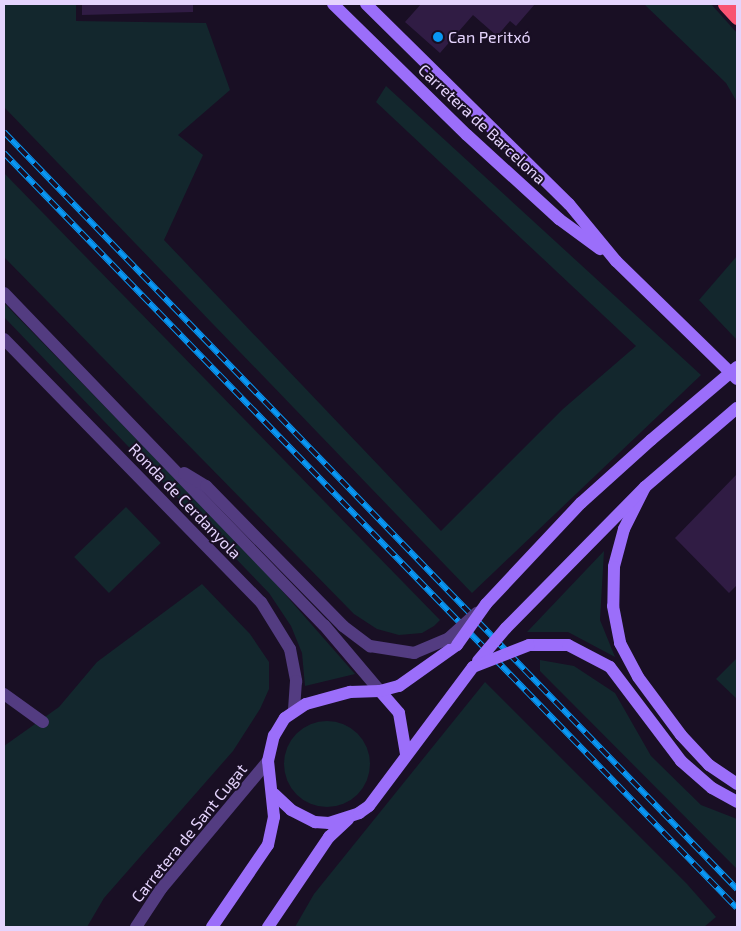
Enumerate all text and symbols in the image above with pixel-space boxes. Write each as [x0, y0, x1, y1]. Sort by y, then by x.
place label: Can Peritxó [448, 27, 531, 47]
marker: Can Peritxó [432, 31, 444, 43]
street label: Carretera de Barcelona [414, 60, 550, 188]
street label: Ronda de Cerdanyola [125, 439, 245, 563]
street label: Carretera de Sant Cugat [127, 760, 251, 906]

